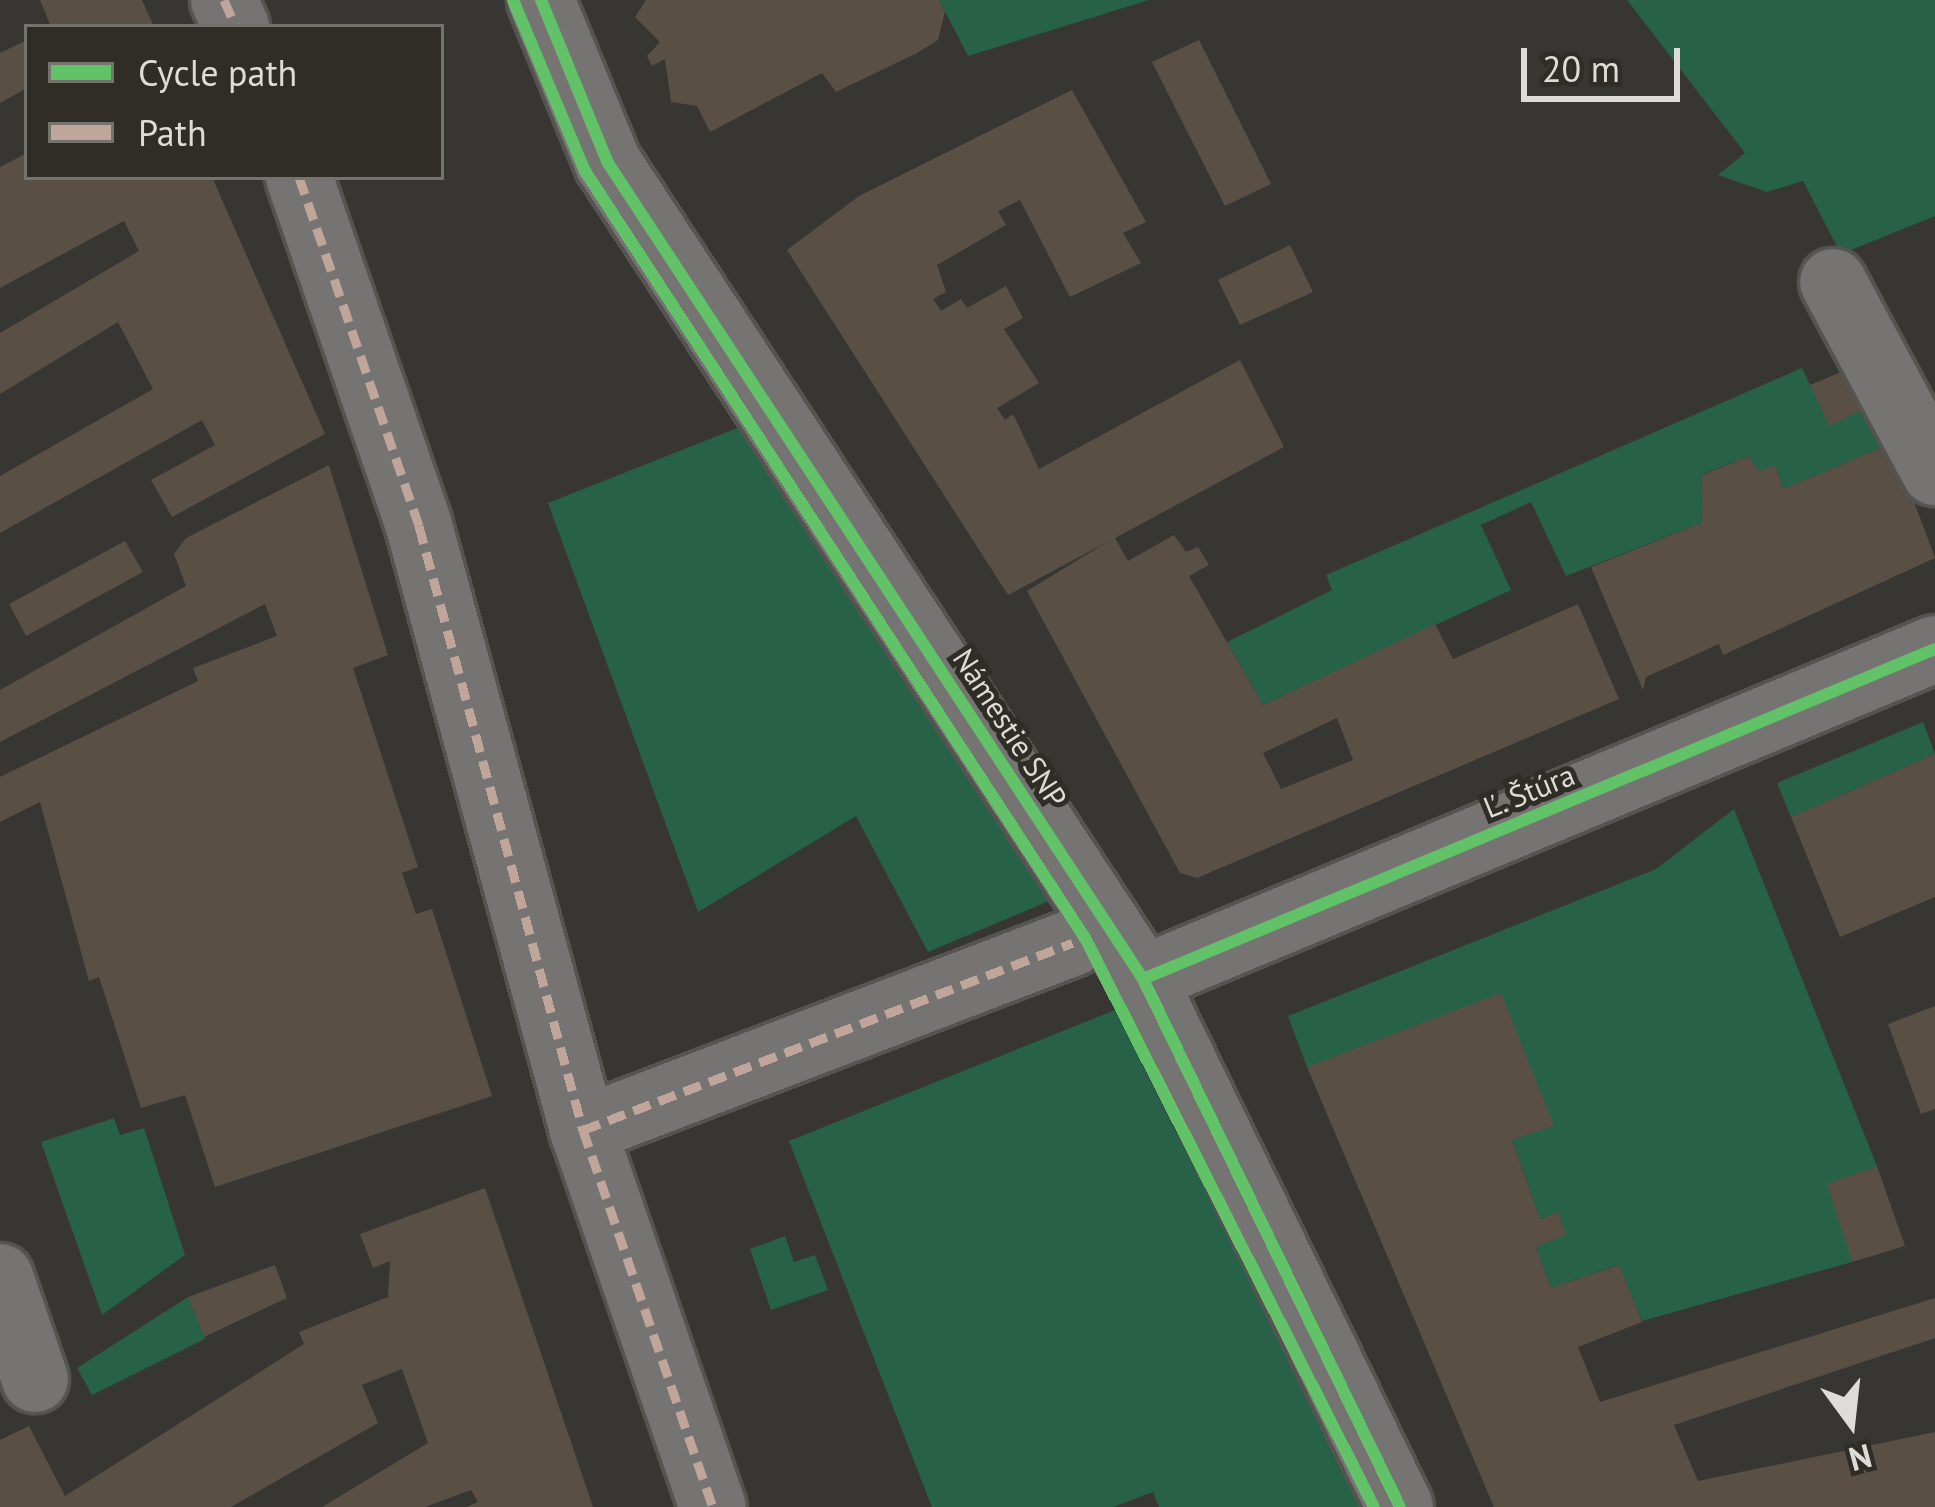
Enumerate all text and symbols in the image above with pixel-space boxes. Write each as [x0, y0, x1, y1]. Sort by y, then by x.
legend [24, 24, 444, 180]
scale bar [1527, 24, 1686, 98]
text: 20 m [1542, 45, 1620, 92]
text: Cycle path [138, 49, 297, 96]
text: Path [138, 109, 207, 156]
street label: Námestie SNP [945, 642, 1075, 814]
street label: Ľ. Štúra [1477, 756, 1581, 826]
north arrow [1791, 1363, 1911, 1483]
text: N [1844, 1435, 1876, 1482]

